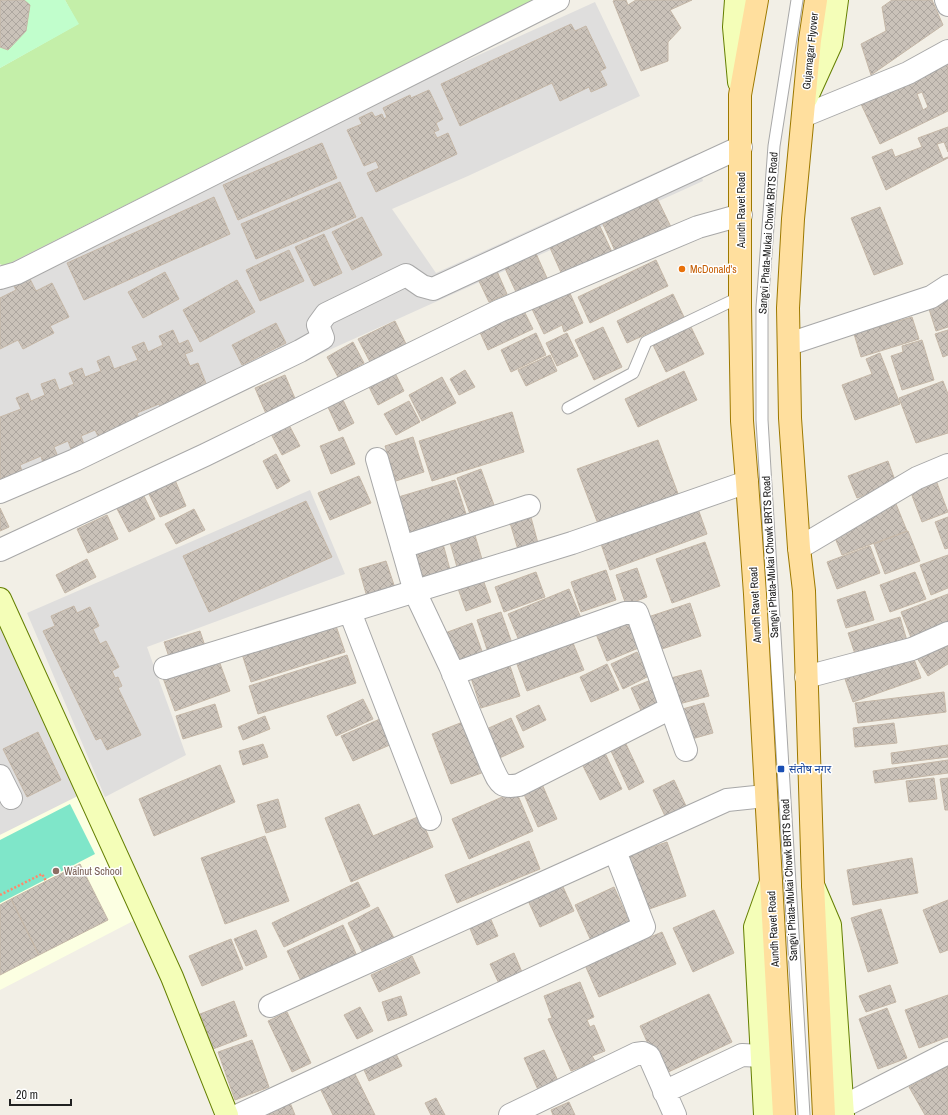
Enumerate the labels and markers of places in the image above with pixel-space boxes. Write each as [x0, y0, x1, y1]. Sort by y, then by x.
place label: McDonald's [690, 262, 737, 276]
marker: McDonald's [677, 264, 687, 274]
place label: संतोष नगर [789, 762, 832, 776]
marker: संतोष नगर [776, 764, 786, 774]
place label: Walnut School [64, 864, 122, 878]
marker: Walnut School [51, 866, 61, 876]

